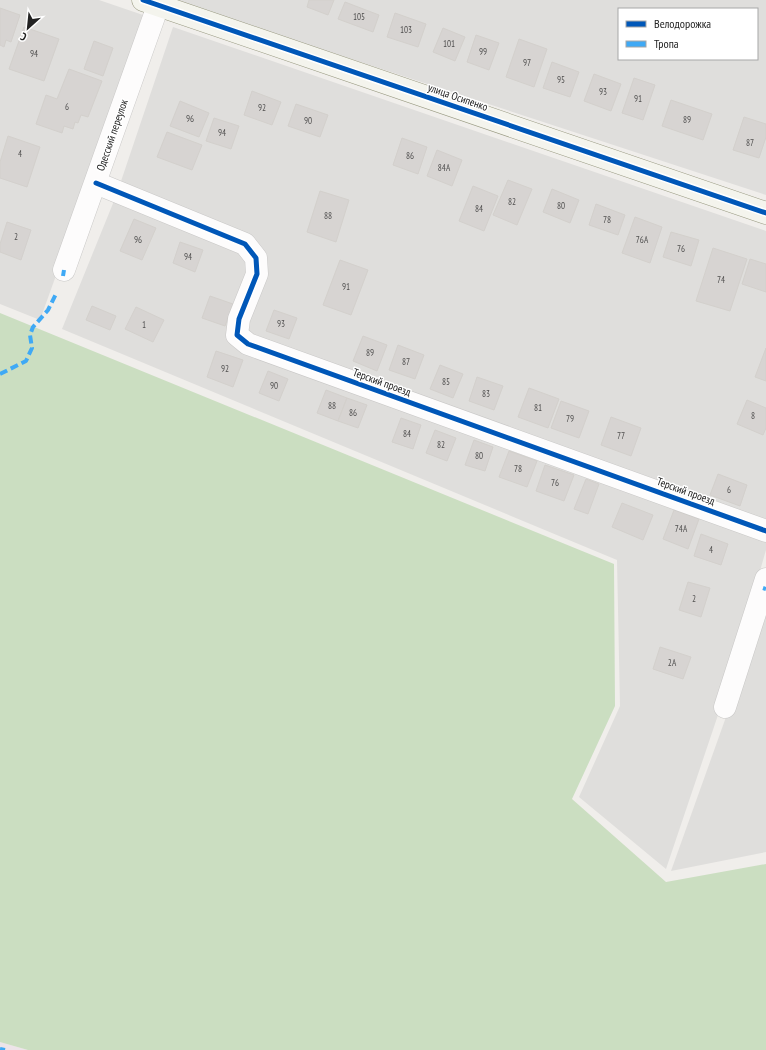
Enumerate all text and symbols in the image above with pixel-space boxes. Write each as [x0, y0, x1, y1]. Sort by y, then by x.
north arrow [8, 8, 48, 48]
legend [618, 8, 758, 60]
house number: 105 [353, 11, 365, 22]
text: Велодорожка [654, 16, 711, 31]
house number: 103 [400, 24, 412, 35]
text: С [18, 30, 29, 44]
text: Тропа [654, 36, 679, 51]
house number: 101 [443, 38, 455, 49]
house number: 99 [479, 46, 487, 57]
house number: 94 [30, 48, 38, 59]
house number: 97 [523, 57, 531, 68]
house number: 95 [557, 74, 565, 85]
street label: улица Осипенко [426, 80, 490, 114]
house number: 93 [599, 86, 607, 97]
house number: 91 [634, 93, 642, 104]
street label: Одесский переулок [93, 97, 131, 173]
house number: 6 [65, 101, 69, 112]
house number: 92 [258, 102, 266, 113]
house number: 96 [186, 113, 194, 124]
house number: 89 [683, 114, 691, 125]
house number: 90 [304, 115, 312, 126]
house number: 94 [218, 127, 226, 138]
house number: 87 [746, 137, 754, 148]
house number: 4 [18, 148, 22, 159]
house number: 86 [406, 150, 414, 161]
house number: 84А [438, 162, 451, 173]
house number: 82 [508, 196, 516, 207]
house number: 80 [557, 200, 565, 211]
house number: 84 [475, 203, 483, 214]
house number: 88 [324, 210, 332, 221]
house number: 78 [603, 214, 611, 225]
house number: 2 [14, 231, 18, 242]
house number: 96 [134, 234, 142, 245]
house number: 76А [636, 234, 649, 245]
house number: 76 [677, 243, 685, 254]
house number: 94 [184, 251, 192, 262]
house number: 74 [717, 274, 725, 285]
house number: 91 [342, 281, 350, 292]
house number: 93 [277, 318, 285, 329]
house number: 1 [142, 319, 146, 330]
house number: 89 [366, 347, 374, 358]
house number: 87 [402, 356, 410, 367]
house number: 92 [221, 363, 229, 374]
street label: Терский проезд [351, 365, 413, 399]
house number: 85 [442, 376, 450, 387]
house number: 90 [270, 380, 278, 391]
house number: 83 [482, 388, 490, 399]
house number: 88 [328, 400, 336, 411]
house number: 81 [534, 402, 542, 413]
house number: 86 [349, 407, 357, 418]
house number: 8 [751, 410, 755, 421]
house number: 79 [566, 413, 574, 424]
house number: 84 [403, 428, 411, 439]
house number: 77 [617, 430, 625, 441]
house number: 82 [437, 439, 445, 450]
house number: 80 [475, 450, 483, 461]
house number: 78 [514, 463, 522, 474]
street label: Терский проезд [655, 474, 717, 508]
house number: 76 [551, 477, 559, 488]
house number: 6 [727, 484, 731, 495]
house number: 74А [675, 523, 688, 534]
house number: 4 [709, 544, 713, 555]
house number: 2 [692, 593, 696, 604]
house number: 2А [668, 657, 677, 668]

